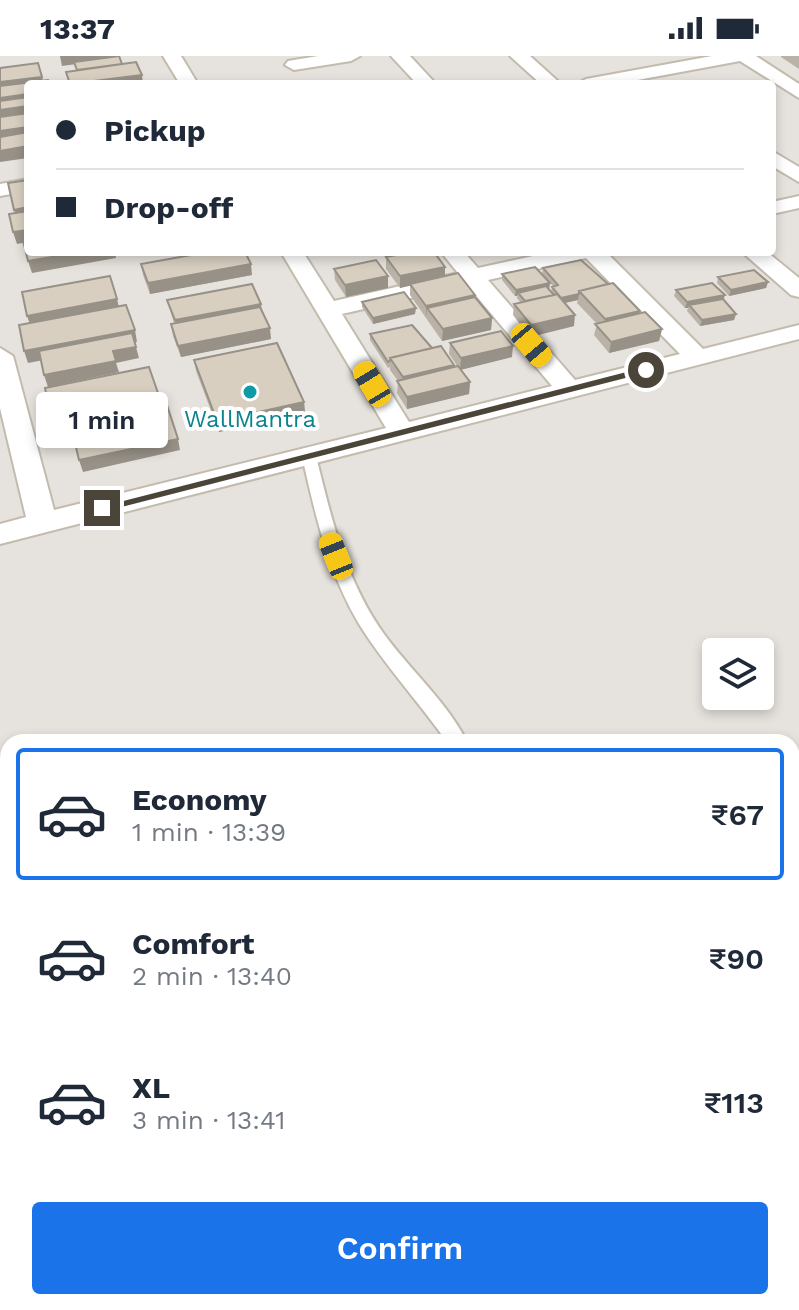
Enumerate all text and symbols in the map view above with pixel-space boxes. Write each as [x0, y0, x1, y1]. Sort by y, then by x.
text: 13:37 [40, 11, 115, 46]
text: Pickup [104, 113, 206, 148]
text: Drop-off [104, 190, 233, 225]
car [506, 319, 556, 371]
route start [628, 352, 664, 388]
car [349, 357, 395, 411]
marker: WallMantra [241, 383, 259, 401]
callout: 1 min [36, 392, 168, 448]
text: 1 min [69, 405, 135, 435]
place label: WallMantra [184, 405, 316, 433]
route end [84, 490, 120, 526]
car [316, 529, 356, 583]
map controls [702, 638, 774, 710]
button: layers [702, 638, 774, 710]
icon: car [36, 778, 108, 850]
text: Economy [132, 782, 267, 817]
text: ₹67 [711, 797, 764, 832]
text: 1 min · 13:39 [132, 817, 286, 847]
icon: car [36, 922, 108, 994]
text: Comfort [132, 926, 254, 961]
text: ₹90 [709, 941, 764, 976]
text: 2 min · 13:40 [132, 961, 292, 991]
icon: car [36, 1066, 108, 1138]
text: XL [132, 1070, 170, 1105]
text: ₹113 [704, 1085, 764, 1120]
text: 3 min · 13:41 [132, 1105, 286, 1135]
button: Confirm [32, 1202, 768, 1294]

